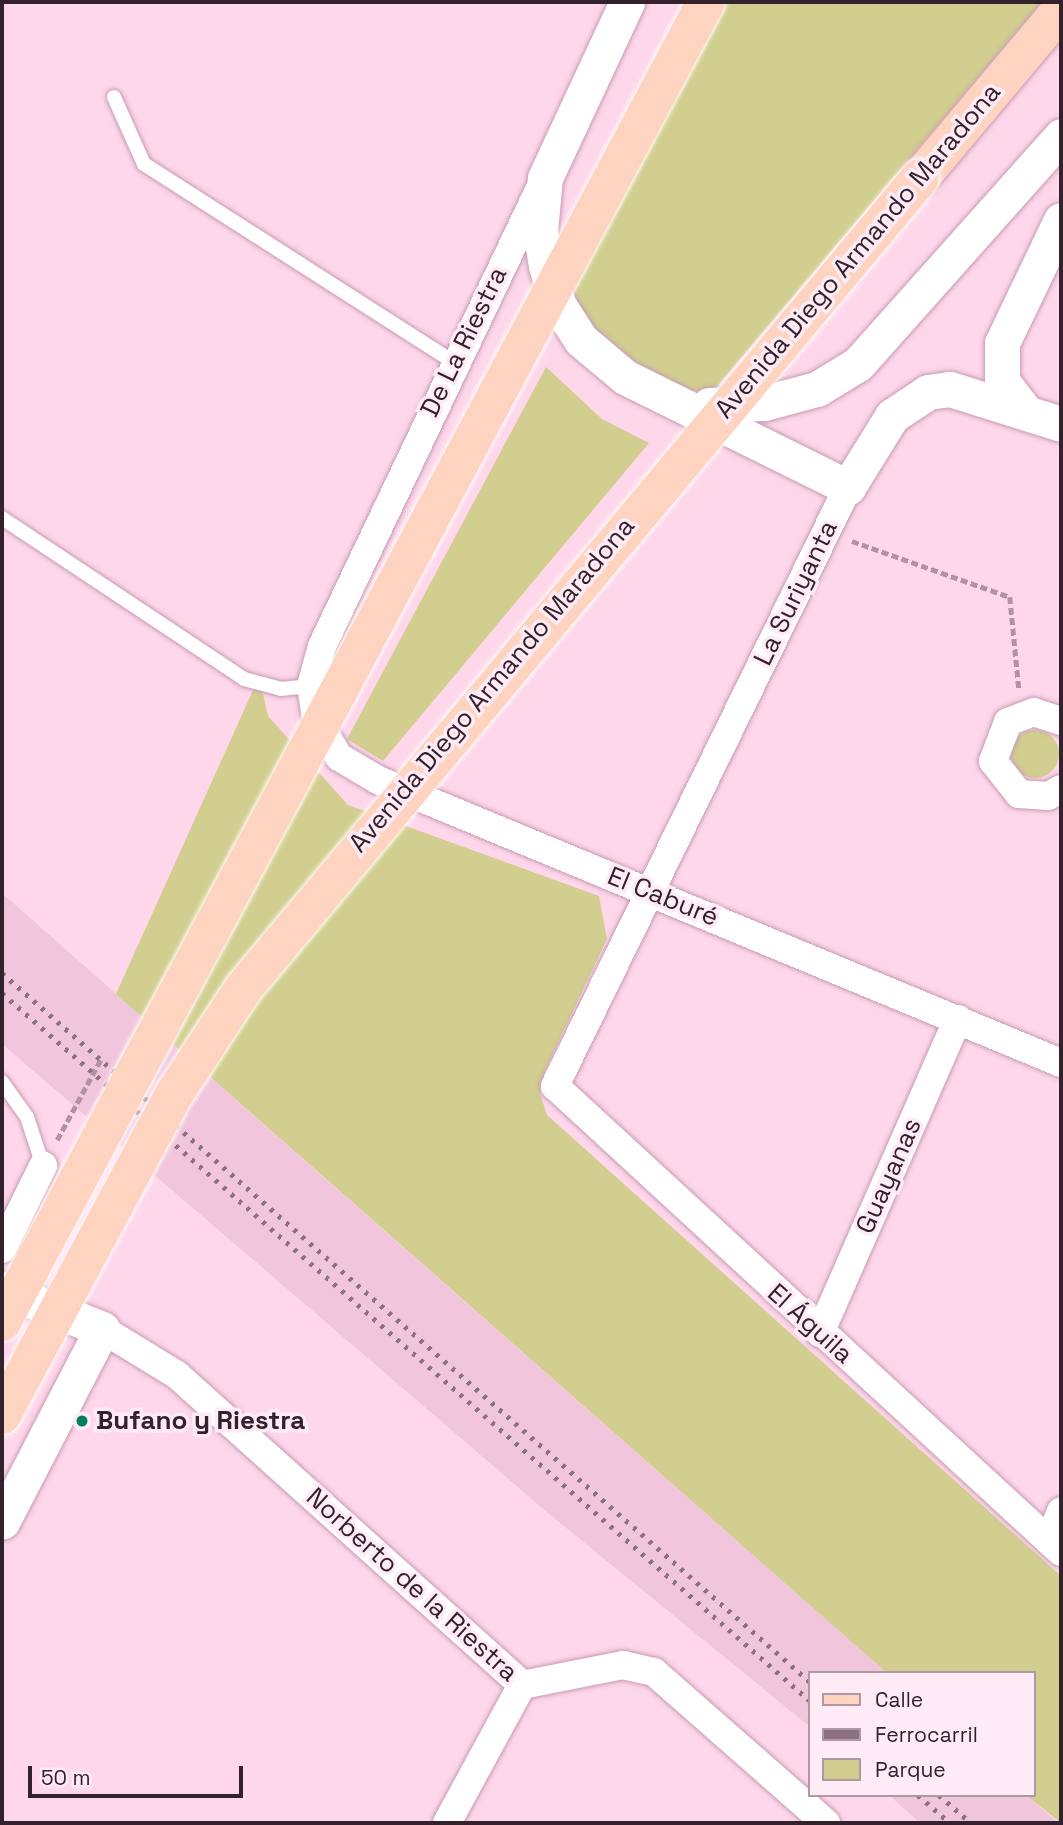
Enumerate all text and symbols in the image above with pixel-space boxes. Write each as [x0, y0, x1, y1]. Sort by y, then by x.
street label: Avenida Diego Armando Maradona [709, 77, 1007, 425]
street label: De La Riestra [414, 262, 514, 422]
street label: Avenida Diego Armando Maradona [343, 511, 641, 859]
street label: La Suriyanta [748, 516, 844, 670]
street label: El Caburé [603, 861, 723, 933]
street label: Guayanas [850, 1113, 928, 1239]
street label: El Águila [761, 1277, 859, 1371]
place label: Bufano y Riestra [96, 1405, 305, 1437]
marker: Bufano y Riestra [74, 1413, 90, 1429]
street label: Norberto de la Riestra [300, 1482, 524, 1688]
legend [808, 1671, 1035, 1797]
text: Calle [875, 1686, 923, 1713]
text: Ferrocarril [875, 1721, 978, 1748]
scale bar [32, 1752, 247, 1796]
text: Parque [875, 1756, 946, 1783]
text: 50 m [41, 1764, 91, 1791]

